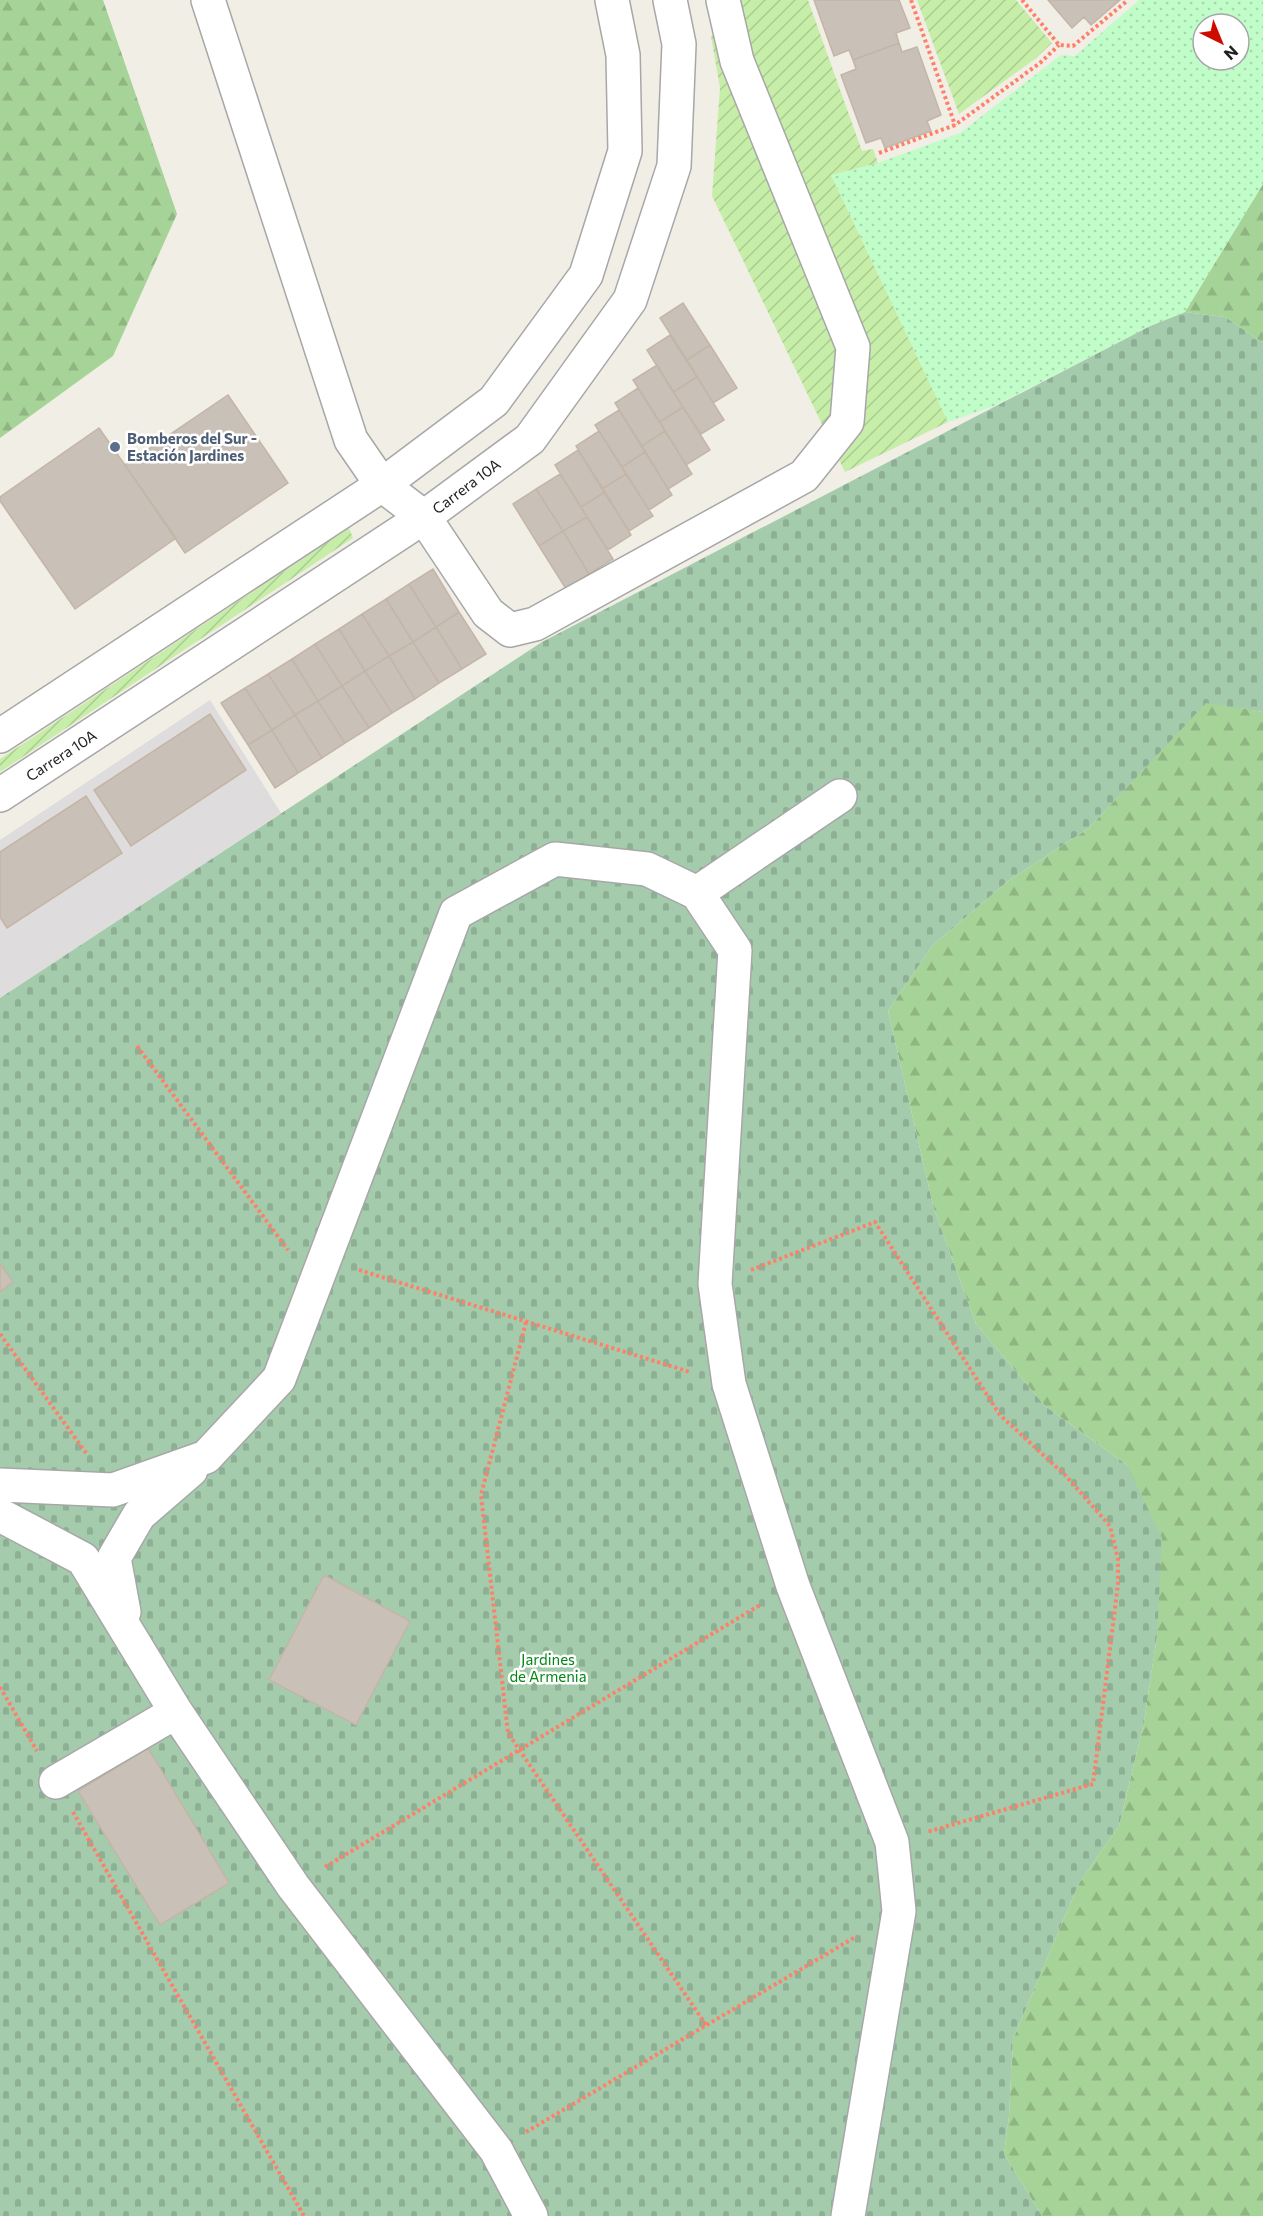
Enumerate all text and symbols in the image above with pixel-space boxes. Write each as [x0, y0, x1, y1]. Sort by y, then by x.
north arrow [1191, 12, 1251, 72]
text: N [1221, 42, 1242, 64]
place label: Bomberos del Sur - Estación Jardines [127, 429, 257, 464]
marker: Bomberos del Sur - Estación Jardines [108, 440, 122, 454]
street label: Carrera 10A [428, 455, 504, 517]
street label: Carrera 10A [22, 726, 100, 784]
park label: Jardines de Armenia [509, 1650, 587, 1685]

